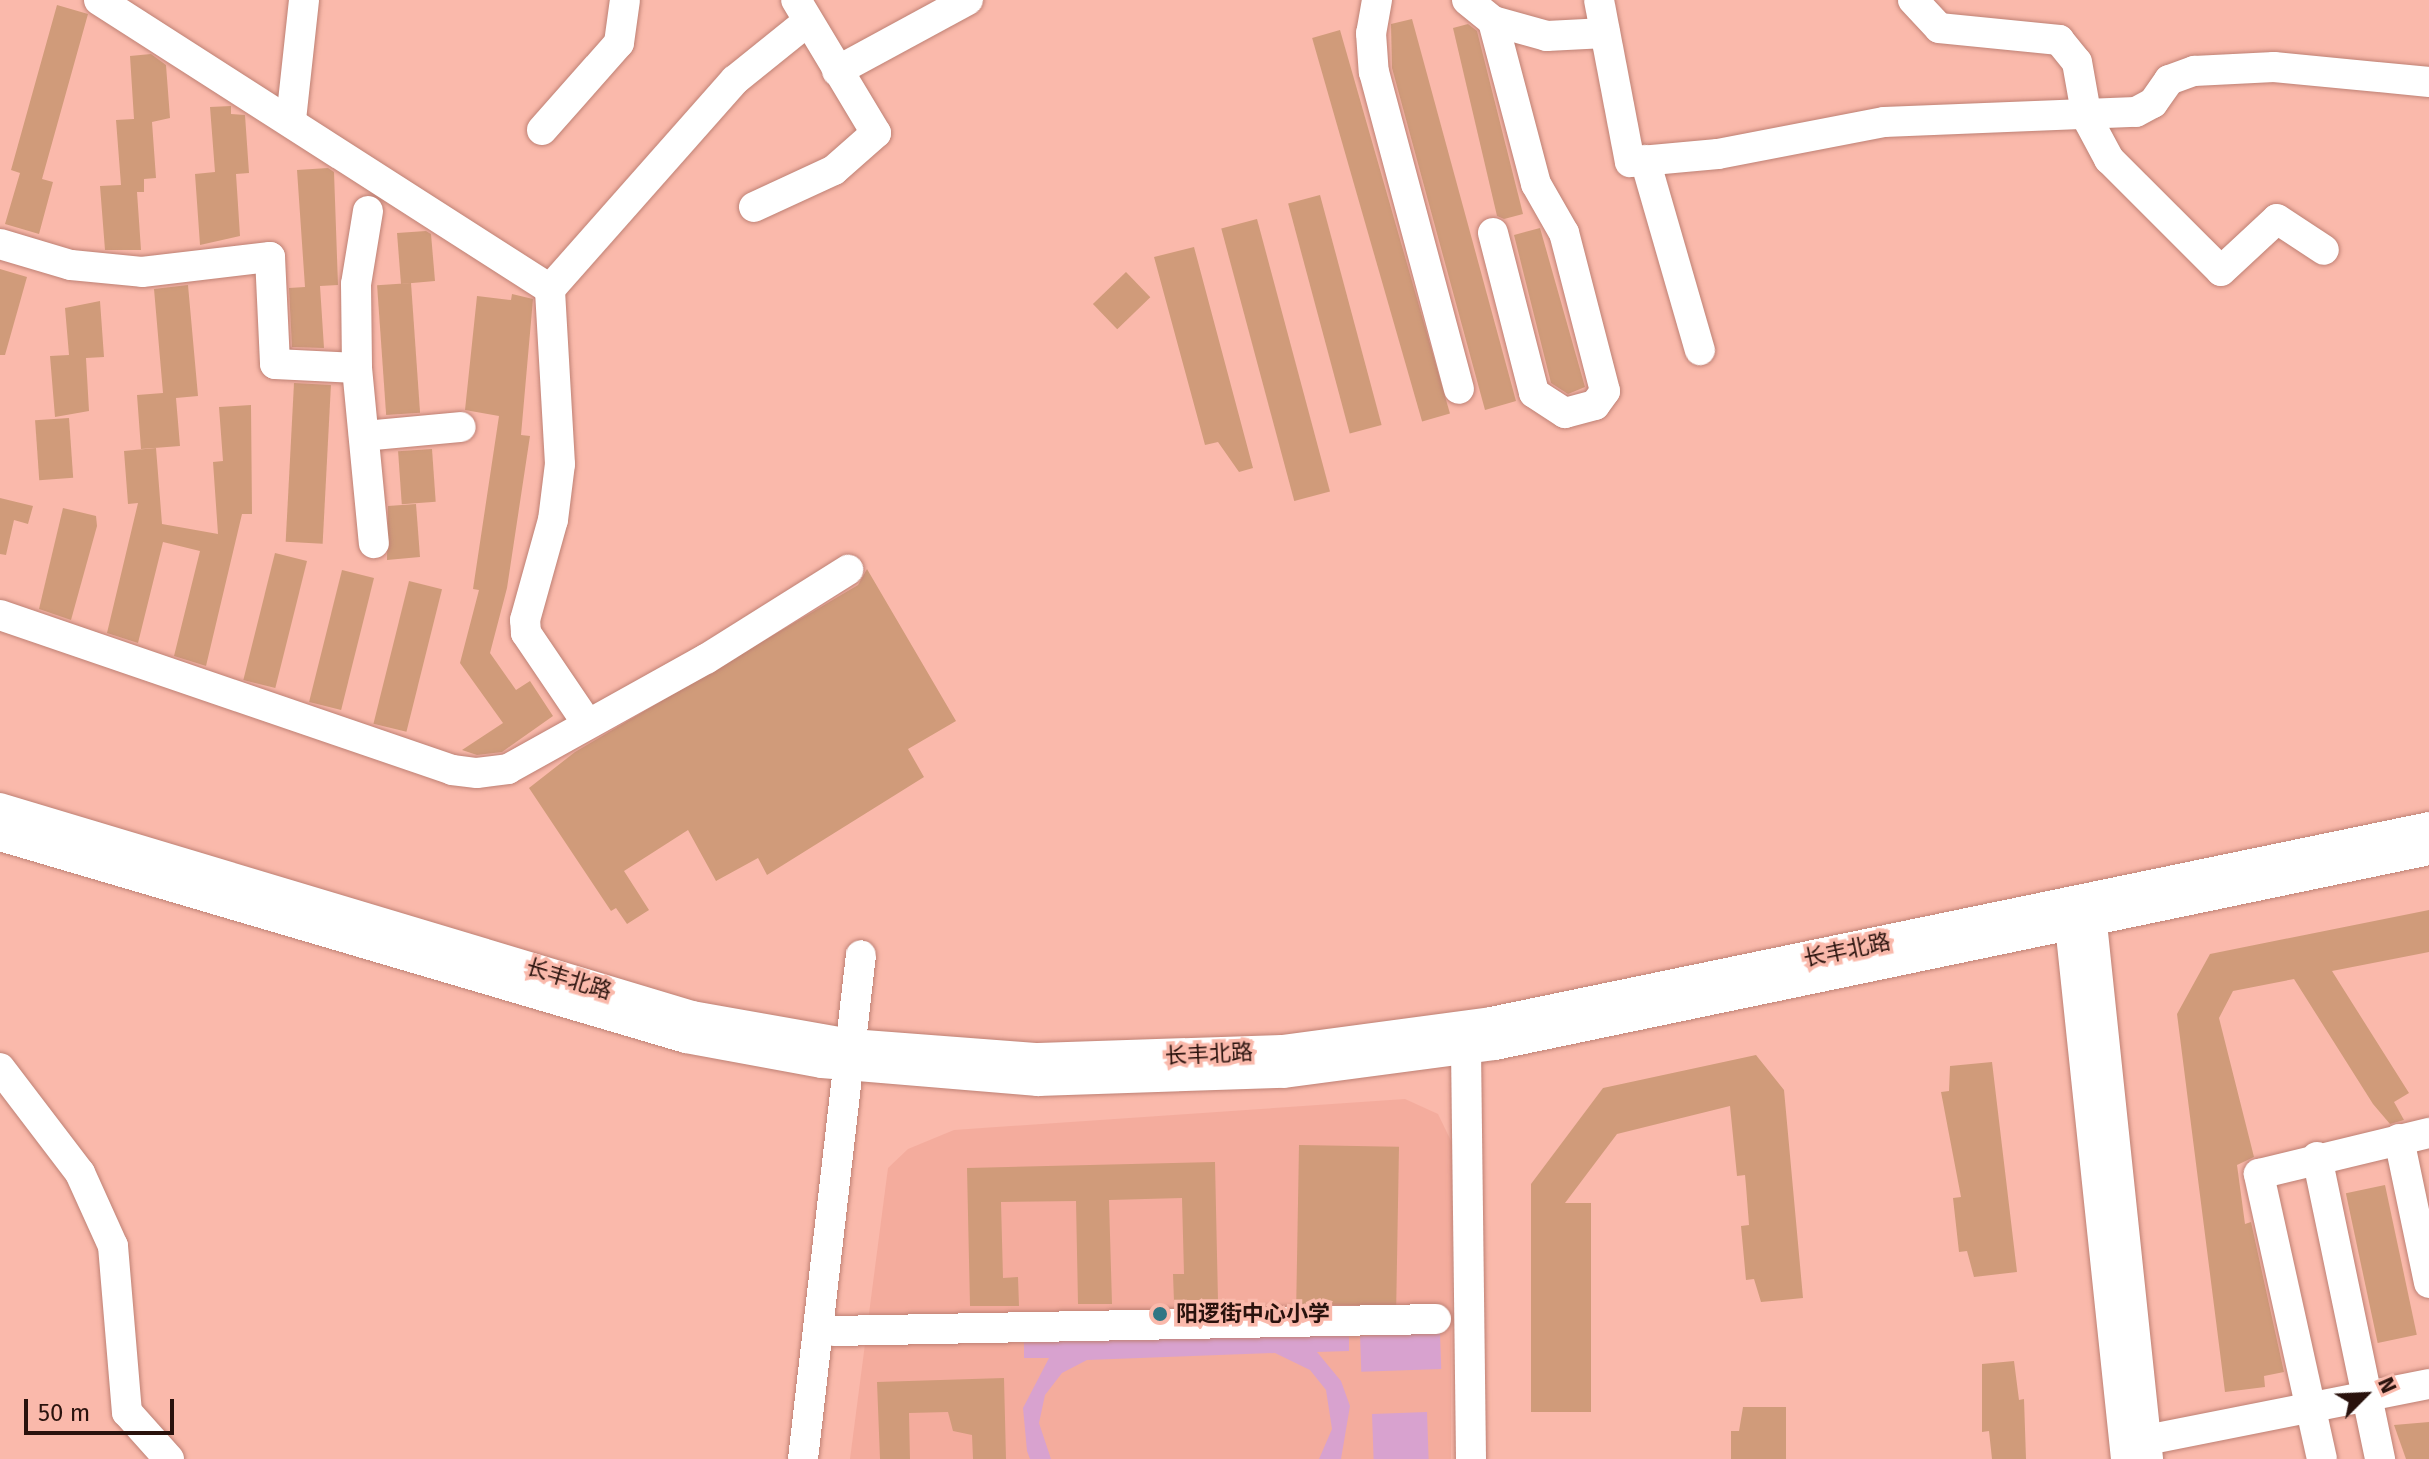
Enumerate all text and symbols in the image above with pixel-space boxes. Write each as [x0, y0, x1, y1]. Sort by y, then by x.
street label: 长丰北路 [1801, 928, 1893, 972]
street label: 长丰北路 [523, 954, 615, 1004]
street label: 长丰北路 [1164, 1039, 1254, 1069]
place label: 阳逻街中心小学 [1176, 1301, 1330, 1327]
marker: 阳逻街中心小学 [1151, 1305, 1169, 1323]
north arrow [2325, 1355, 2405, 1435]
text: N [2372, 1373, 2403, 1397]
scale bar [28, 1383, 178, 1433]
text: 50 m [38, 1399, 90, 1427]

